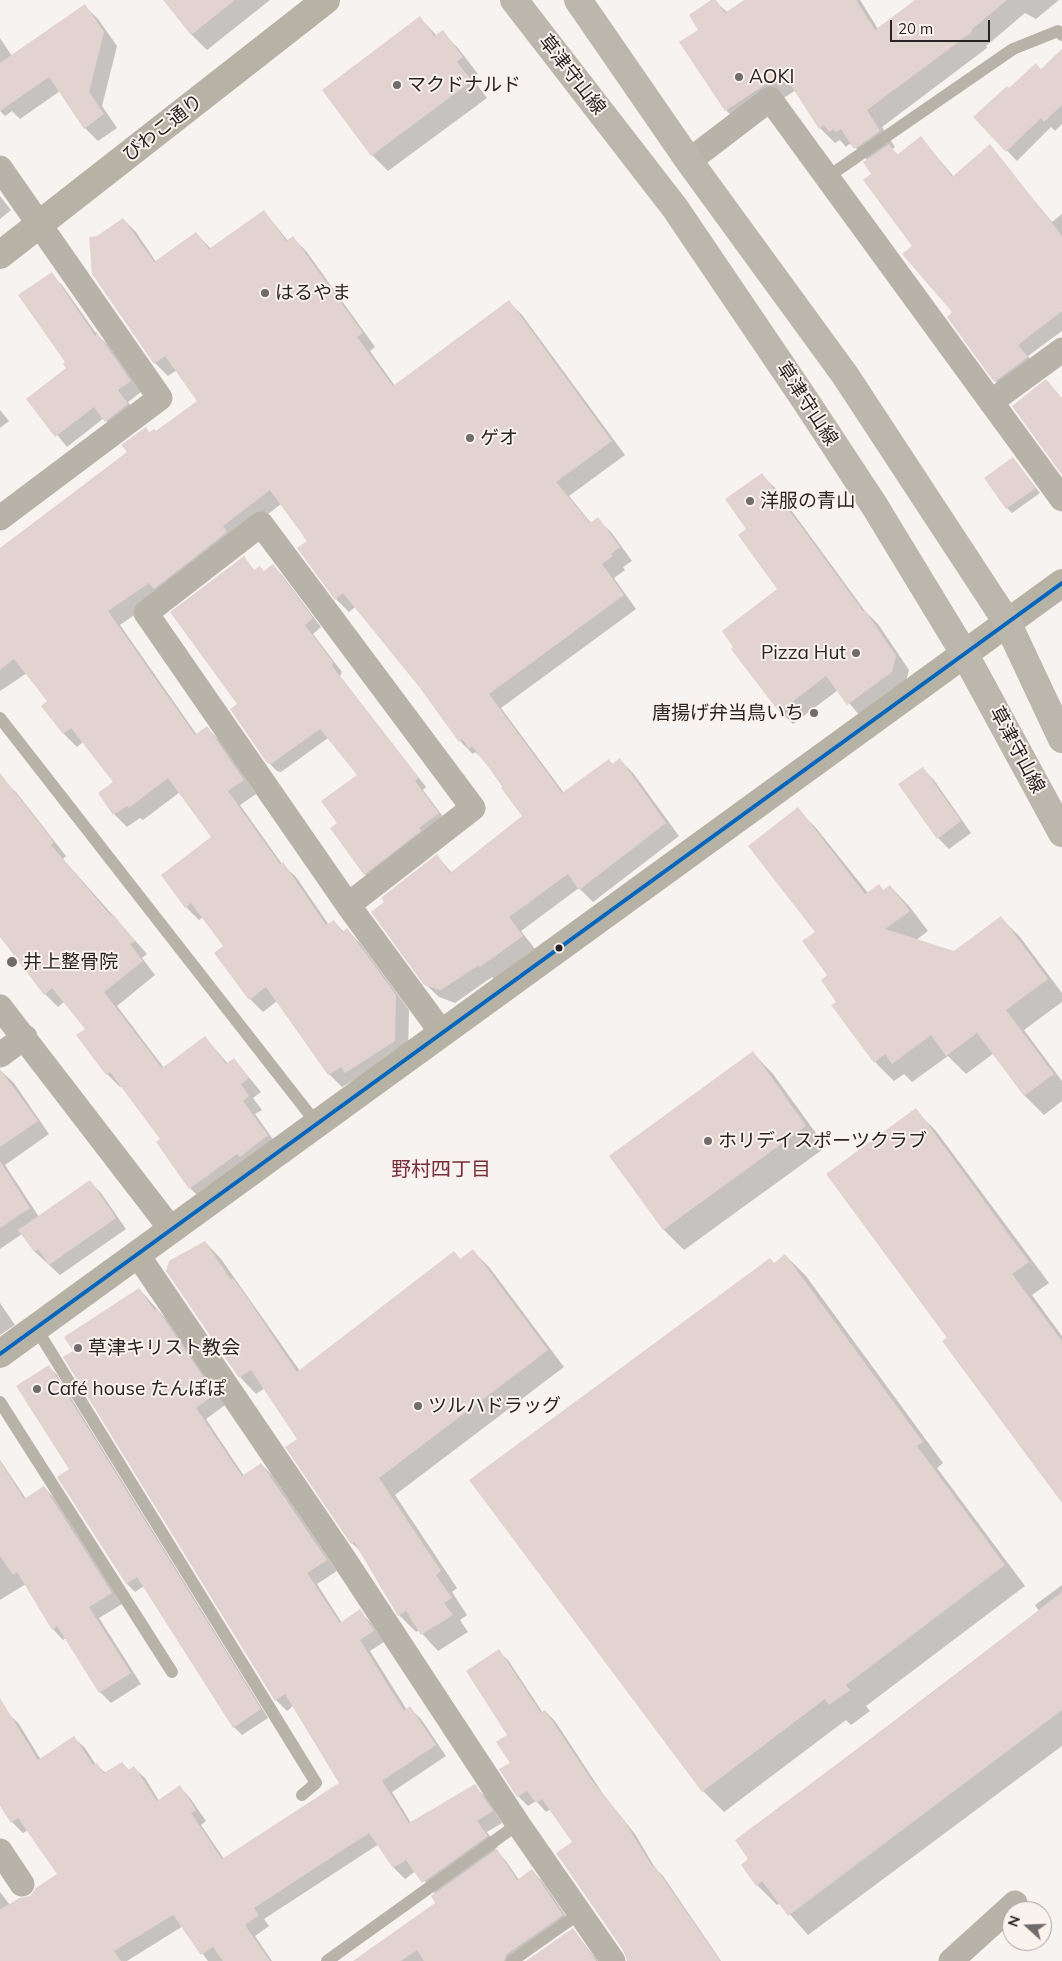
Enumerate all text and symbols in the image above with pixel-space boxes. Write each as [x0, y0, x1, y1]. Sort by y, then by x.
scale bar [892, 10, 992, 42]
text: 20 m [898, 19, 933, 38]
street label: 草津守山線 [534, 31, 610, 119]
place label: AOKI [749, 66, 794, 88]
marker: AOKI [733, 71, 745, 83]
place label: マクドナルド [407, 74, 521, 96]
marker: マクドナルド [391, 79, 403, 91]
street label: びわこ通り [119, 90, 207, 166]
place label: はるやま [275, 282, 351, 304]
marker: はるやま [259, 287, 271, 299]
street label: 草津守山線 [772, 358, 842, 450]
place label: ゲオ [480, 427, 518, 449]
marker: ゲオ [464, 432, 476, 444]
place label: 洋服の青山 [760, 490, 855, 512]
marker: 洋服の青山 [744, 495, 756, 507]
place label: Pizza Hut [761, 642, 846, 664]
marker: Pizza Hut [850, 647, 862, 659]
place label: 唐揚げ弁当鳥いち [652, 702, 804, 724]
street label: 草津守山線 [985, 703, 1049, 797]
marker: 唐揚げ弁当鳥いち [808, 707, 820, 719]
unlabelled marker [554, 943, 564, 953]
place label: 井上整骨院 [23, 951, 118, 973]
marker: 井上整骨院 [5, 955, 19, 969]
place label: ホリデイスポーツクラブ [718, 1130, 927, 1152]
marker: ホリデイスポーツクラブ [702, 1135, 714, 1147]
district label: 野村四丁目 [391, 1158, 491, 1182]
place label: 草津キリスト教会 [88, 1337, 240, 1359]
marker: 草津キリスト教会 [72, 1342, 84, 1354]
place label: Café house たんぽぽ [47, 1378, 226, 1400]
marker: Café house たんぽぽ [31, 1383, 43, 1395]
place label: ツルハドラッグ [428, 1395, 561, 1417]
marker: ツルハドラッグ [412, 1400, 424, 1412]
north arrow [1002, 1901, 1052, 1951]
text: N [1004, 1913, 1024, 1929]

